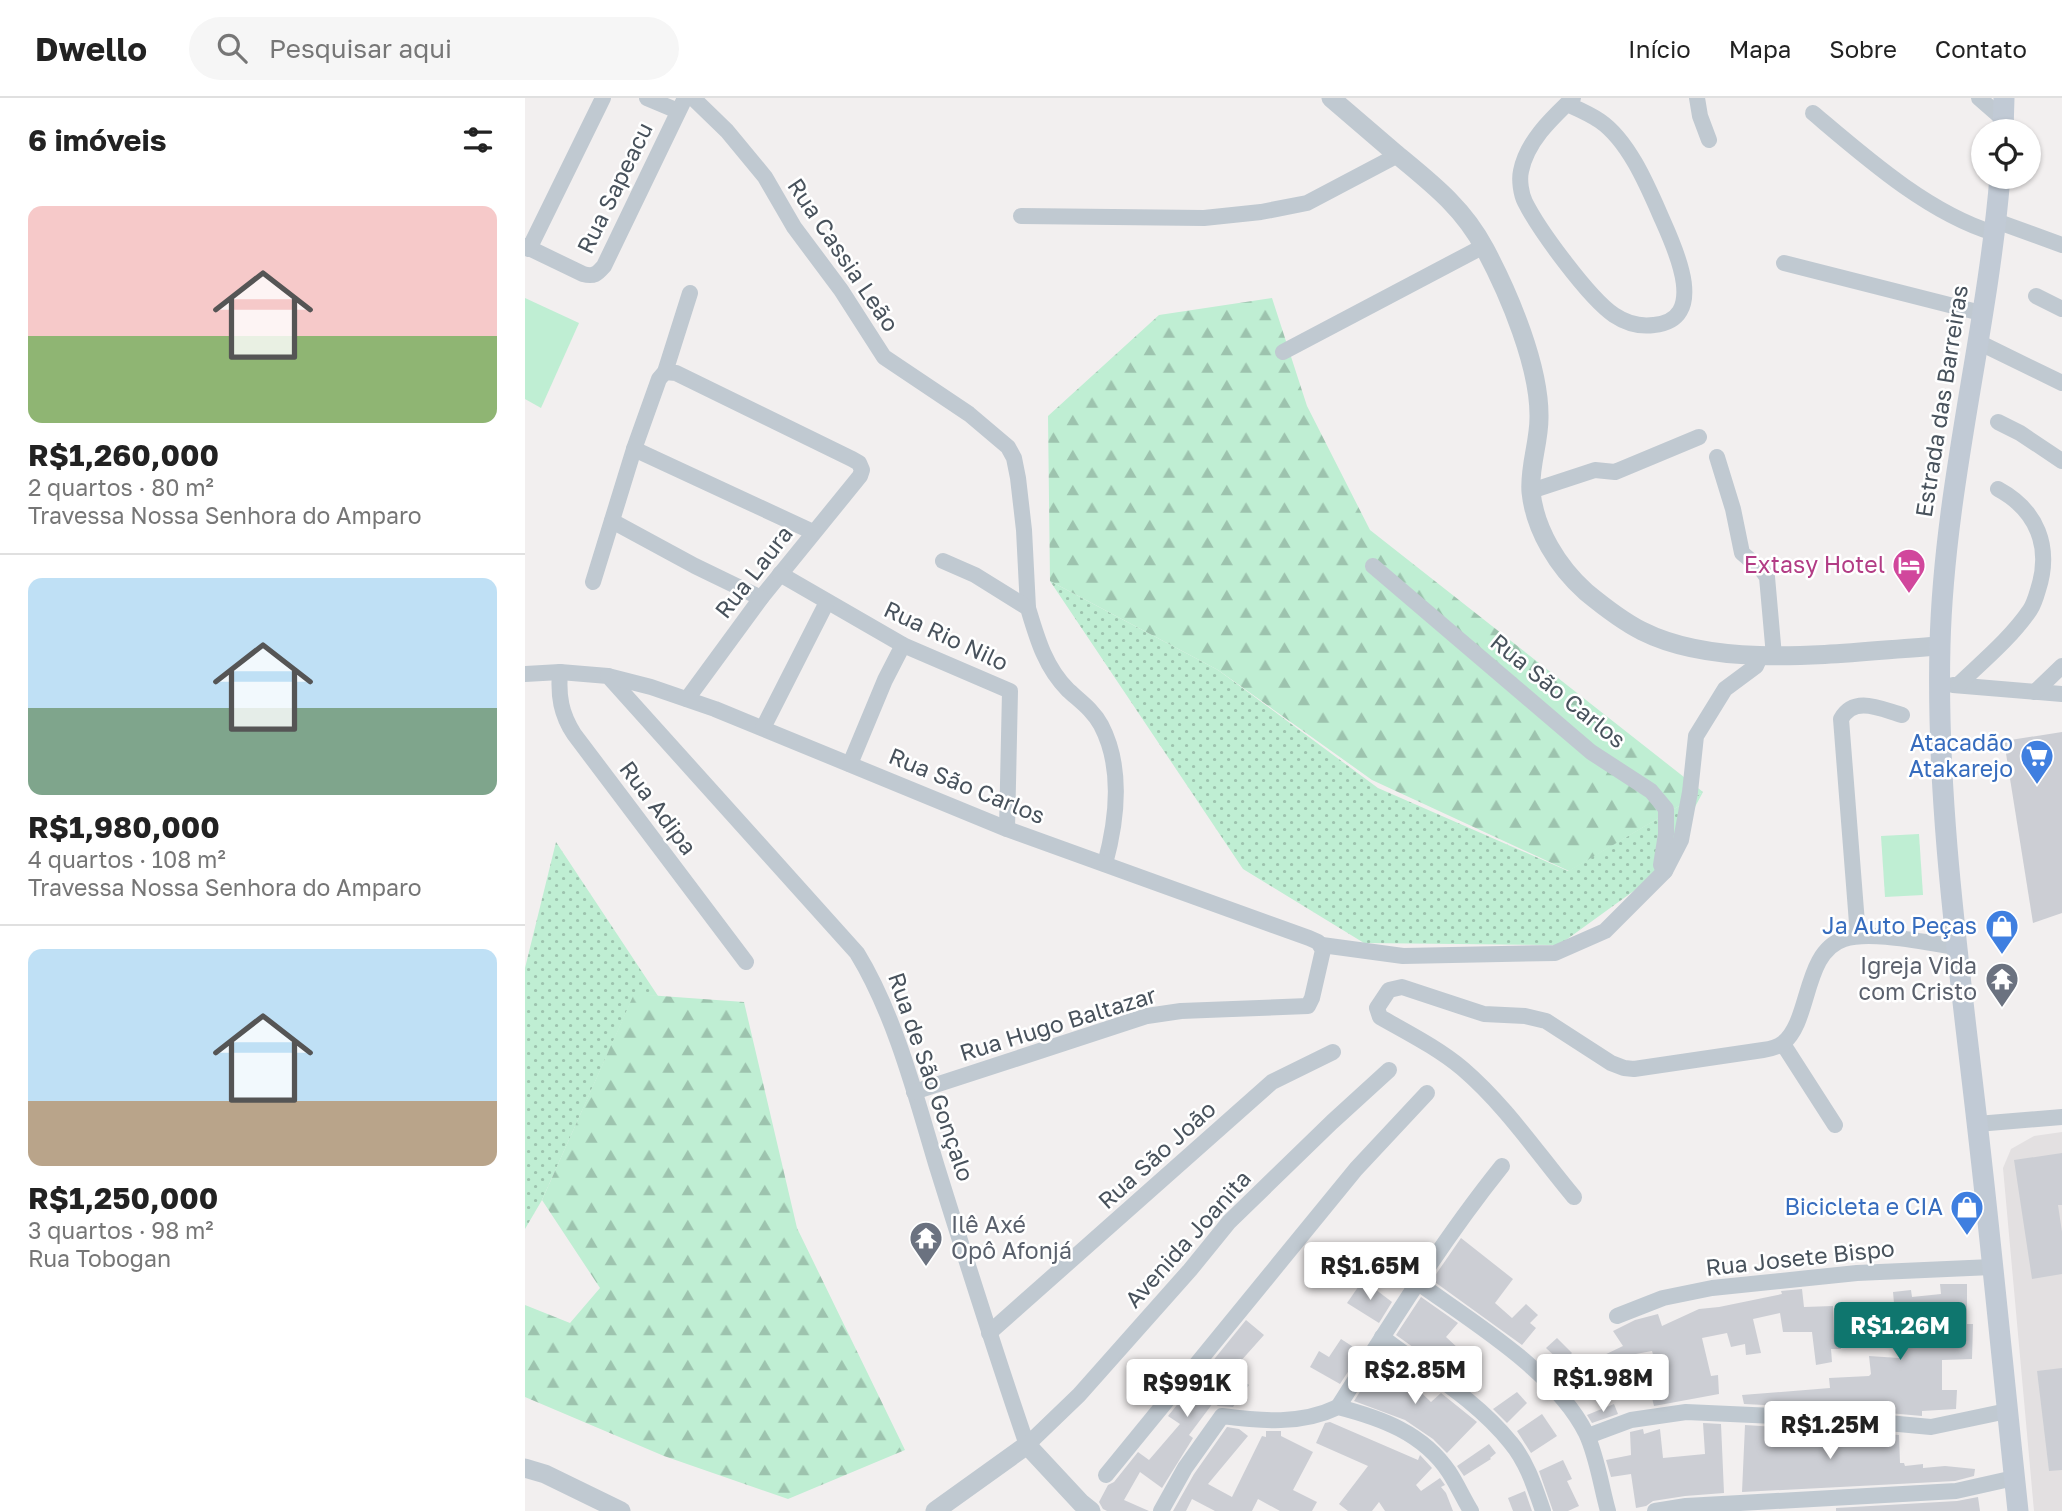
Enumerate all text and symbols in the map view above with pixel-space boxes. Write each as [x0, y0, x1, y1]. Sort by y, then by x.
search box [189, 17, 679, 80]
text: Dwello [35, 29, 147, 68]
icon: search [213, 29, 251, 67]
text: Pesquisar aqui [269, 33, 452, 64]
text: Início [1628, 34, 1691, 63]
text: Mapa [1729, 34, 1791, 63]
text: Sobre [1829, 34, 1897, 63]
text: Contato [1935, 34, 2027, 63]
street label: Rua Sapeacu [570, 117, 658, 258]
map controls [1971, 119, 2041, 189]
button: locate [1971, 119, 2041, 189]
icon: filters [459, 121, 497, 159]
text: 6 imóveis [28, 122, 167, 158]
street label: Rua Cassia Leão [782, 173, 905, 336]
icon: home [200, 252, 326, 378]
street label: Estrada das Barreiras [1909, 283, 1973, 519]
text: R$1,260,000 [28, 437, 219, 473]
text: 2 quartos · 80 m² [28, 473, 214, 501]
text: Travessa Nossa Senhora do Amparo [28, 501, 422, 529]
street label: Rua Laura [708, 519, 798, 623]
hotel icon: Extasy Hotel [1890, 546, 1928, 595]
place label: Extasy Hotel [1744, 550, 1885, 578]
street label: Rua Rio Nilo [880, 594, 1013, 676]
icon: home [200, 624, 326, 750]
street label: Rua São Carlos [1485, 627, 1632, 753]
place label: Atacadão Atakarejo [1909, 728, 2013, 782]
supermarket icon: Atacadão Atakarejo [2018, 737, 2056, 786]
street label: Rua São Carlos [885, 741, 1050, 829]
street label: Rua Adipa [614, 755, 703, 860]
text: R$1,980,000 [28, 809, 220, 845]
text: 4 quartos · 108 m² [28, 845, 226, 873]
text: Travessa Nossa Senhora do Amparo [28, 873, 422, 901]
shop icon: Ja Auto Peças [1983, 907, 2021, 956]
place label: Ja Auto Peças [1822, 911, 1977, 939]
place label: Igreja Vida com Cristo [1859, 951, 1977, 1005]
temple icon: Igreja Vida com Cristo [1983, 960, 2021, 1009]
street label: Rua de São Gonçalo [883, 969, 981, 1185]
street label: Rua Hugo Baltazar [956, 980, 1159, 1066]
icon: home [200, 995, 326, 1121]
street label: Rua São João [1092, 1094, 1221, 1214]
street label: Avenida Joanita [1118, 1164, 1256, 1313]
text: R$1,250,000 [28, 1180, 218, 1216]
shop icon: Bicicleta e CIA [1948, 1188, 1986, 1237]
place label: Bicicleta e CIA [1784, 1192, 1943, 1220]
place label: Ilê Axé Opô Afonjá [951, 1210, 1072, 1264]
text: 3 quartos · 98 m² [28, 1216, 214, 1244]
temple icon: Ilê Axé Opô Afonjá [907, 1219, 945, 1268]
street label: Rua Josete Bispo [1704, 1233, 1896, 1281]
pin: R$1.65M [1305, 1242, 1435, 1302]
text: Rua Tobogan [28, 1244, 171, 1272]
text: R$1.65M [1320, 1251, 1420, 1279]
pin: R$1.26M [1835, 1302, 1965, 1362]
text: R$1.26M [1850, 1311, 1950, 1339]
pin: R$2.85M [1350, 1346, 1480, 1406]
pin: R$1.98M [1538, 1354, 1668, 1414]
text: R$2.85M [1364, 1355, 1466, 1383]
pin: R$991K [1130, 1360, 1244, 1419]
text: R$1.98M [1553, 1363, 1653, 1391]
text: R$991K [1142, 1368, 1232, 1396]
pin: R$1.25M [1765, 1402, 1895, 1461]
text: R$1.25M [1780, 1410, 1880, 1438]

